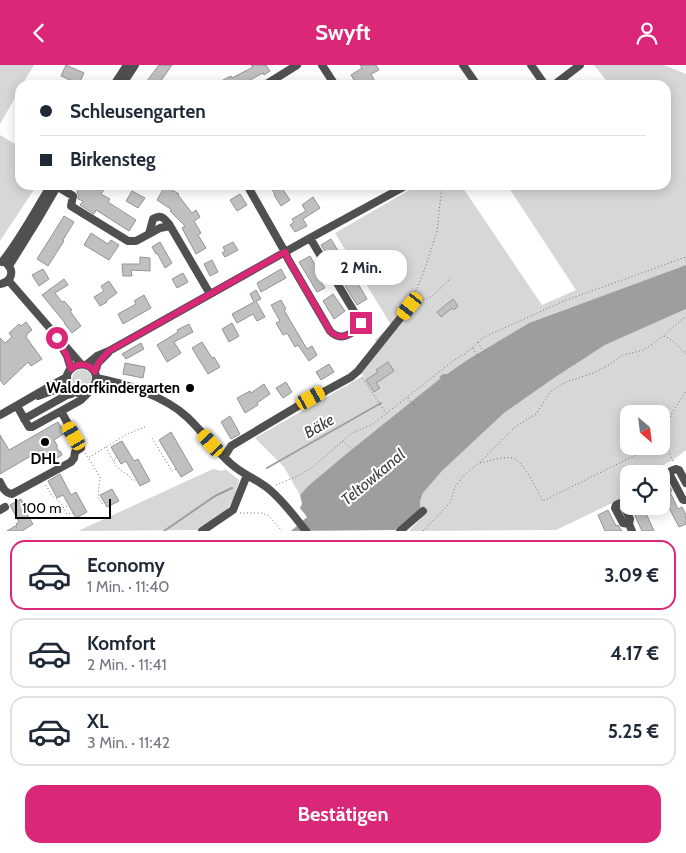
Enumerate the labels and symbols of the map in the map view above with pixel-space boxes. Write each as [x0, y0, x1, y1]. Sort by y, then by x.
callout: 2 Min. [315, 251, 407, 285]
car [394, 290, 425, 322]
route end [350, 312, 372, 334]
route start [46, 327, 68, 349]
place label: Waldorfkindergarten [46, 379, 180, 397]
marker: Waldorfkindergarten [184, 382, 196, 394]
car [294, 384, 327, 412]
north arrow [620, 405, 670, 455]
water label: Bäke [301, 410, 337, 442]
car [60, 419, 87, 453]
car [195, 427, 226, 459]
marker: DHL [39, 436, 51, 448]
water label: Teltowkanal [337, 445, 409, 509]
place label: DHL [30, 450, 60, 468]
scale bar [15, 495, 111, 519]

